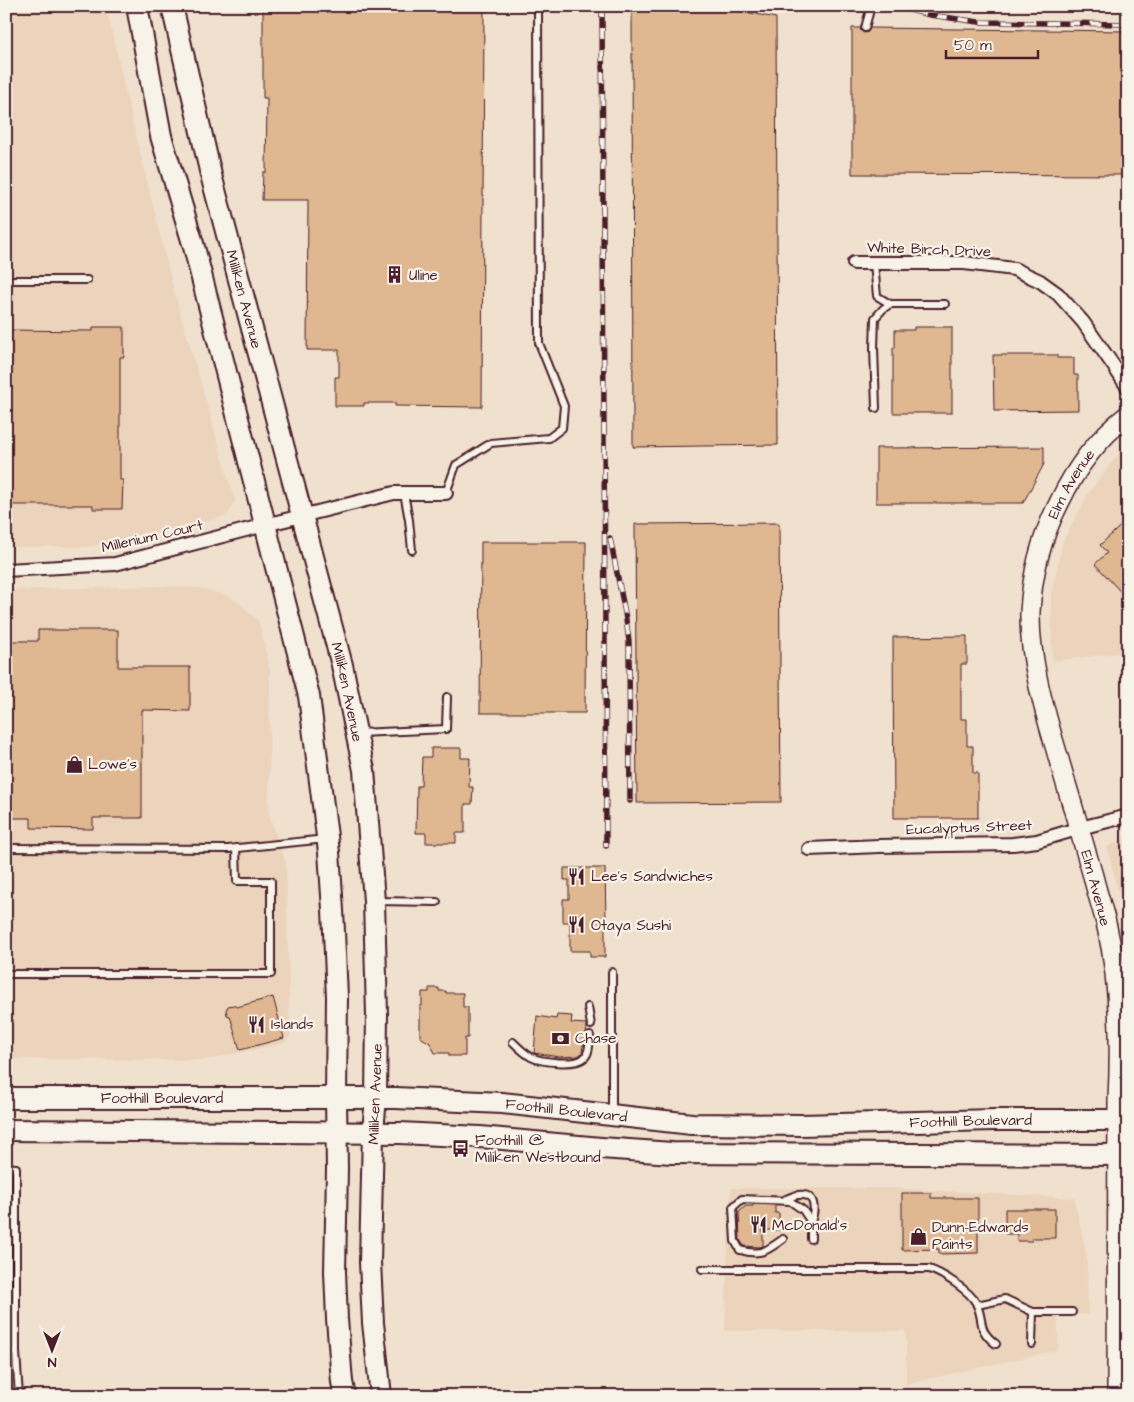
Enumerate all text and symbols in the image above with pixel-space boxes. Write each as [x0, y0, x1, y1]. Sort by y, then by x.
scale bar [946, 28, 1039, 60]
text: 50 m [954, 35, 992, 56]
street label: White Birch Drive [867, 237, 991, 262]
street label: Milliken Avenue [220, 248, 267, 351]
building icon: Uline [385, 265, 405, 285]
place label: Uline [409, 265, 438, 286]
street label: Elm Avenue [1043, 445, 1100, 522]
street label: Millenium Court [99, 515, 205, 558]
street label: Milliken Avenue [325, 640, 368, 744]
shop icon: Lowe's [64, 754, 84, 774]
place label: Lowe's [88, 754, 137, 775]
street label: Eucalyptus Street [906, 815, 1032, 841]
street label: Elm Avenue [1075, 848, 1116, 928]
restaurant icon: Lee's Sandwiches [567, 866, 587, 886]
place label: Lee's Sandwiches [591, 866, 713, 887]
restaurant icon: Otaya Sushi [567, 915, 587, 935]
place label: Otaya Sushi [591, 915, 672, 937]
restaurant icon: Islands [247, 1014, 267, 1034]
place label: Islands [271, 1014, 314, 1035]
bank icon: Chase [551, 1028, 571, 1048]
place label: Chase [575, 1028, 616, 1049]
street label: Milliken Avenue [363, 1043, 388, 1145]
street label: Foothill Boulevard [101, 1088, 224, 1109]
street label: Foothill Boulevard [504, 1093, 629, 1128]
street label: Foothill Boulevard [909, 1110, 1032, 1133]
place label: Foothill @ Miliken Westbound [475, 1130, 601, 1168]
bus stop icon: Foothill @ Miliken Westbound [451, 1139, 471, 1159]
restaurant icon: McDonald's [748, 1215, 768, 1235]
place label: McDonald's [772, 1215, 848, 1236]
place label: Dunn-Edwards Paints [932, 1217, 1029, 1255]
shop icon: Dunn-Edwards Paints [908, 1226, 928, 1246]
north arrow [28, 1324, 78, 1374]
text: N [47, 1352, 56, 1372]

